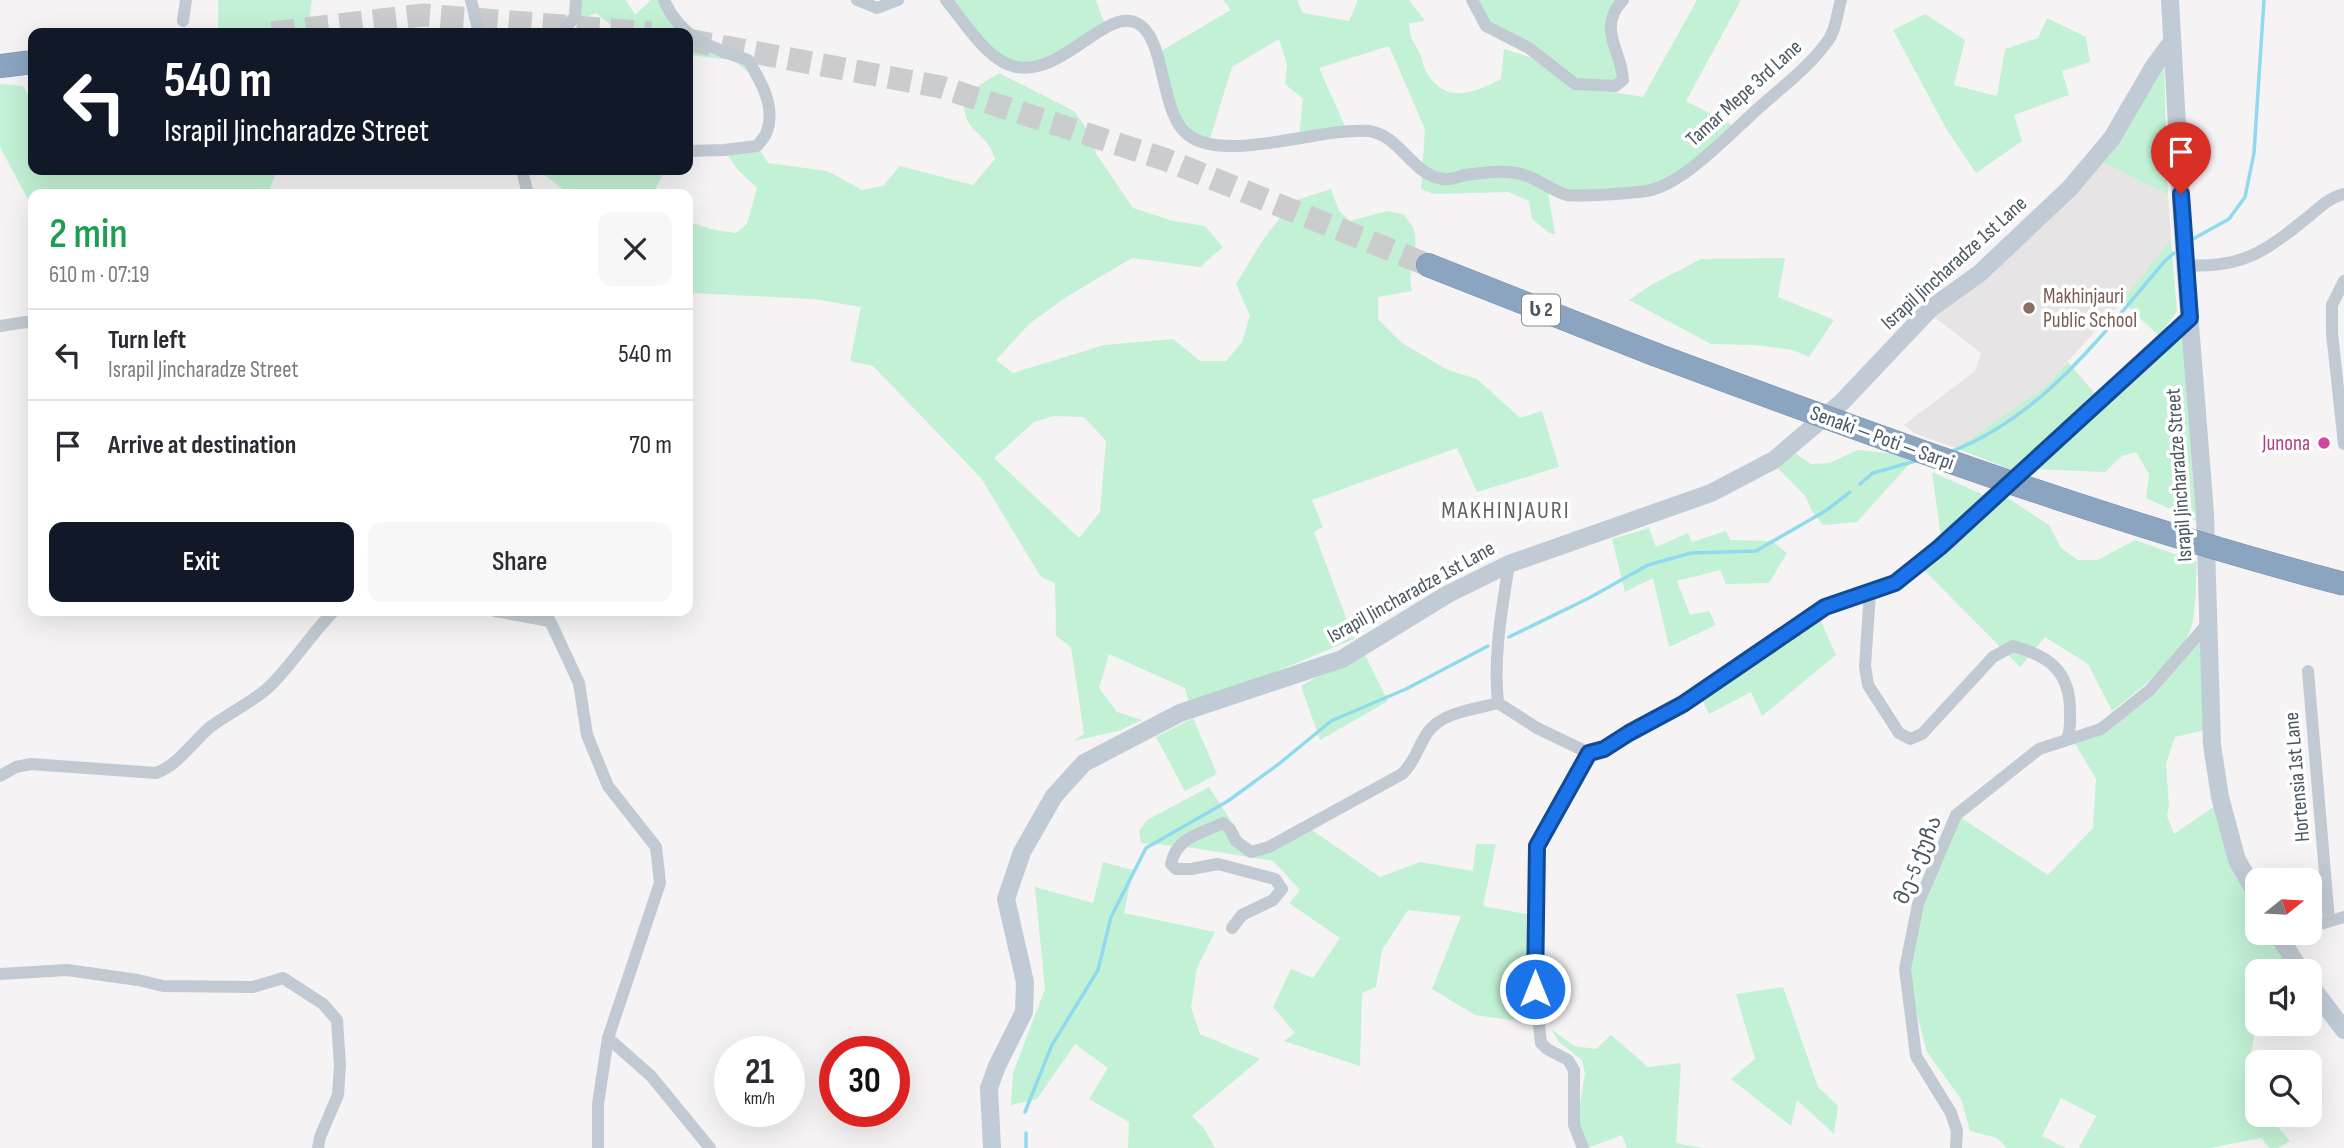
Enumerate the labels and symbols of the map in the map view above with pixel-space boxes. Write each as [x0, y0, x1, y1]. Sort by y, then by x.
street label: Tamar Mepe 3rd Lane [1681, 34, 1807, 152]
pin [2151, 122, 2211, 194]
street label: Israpil Jincharadze 1st Lane [1876, 191, 2032, 335]
place label: Makhinjauri Public School [2043, 284, 2137, 333]
road number: ს 2 [1522, 294, 1560, 326]
marker: Makhinjauri Public School [2021, 300, 2037, 316]
street label: Israpil Jincharadze Street [2160, 387, 2198, 563]
street label: Senaki — Poti — Sarpi [1807, 400, 1957, 476]
place label: Junona [2261, 431, 2310, 456]
marker: Junona [2316, 435, 2332, 451]
district label: MAKHINJAURI [1441, 496, 1571, 525]
street label: Israpil Jincharadze 1st Lane [1323, 536, 1499, 648]
street label: Hortensia 1st Lane [2279, 711, 2315, 843]
street label: მე-5 ქუჩა [1889, 812, 1947, 908]
north arrow [2245, 868, 2322, 945]
position arrow [1498, 952, 1572, 1026]
speed limit sign: 30 [819, 1036, 910, 1127]

